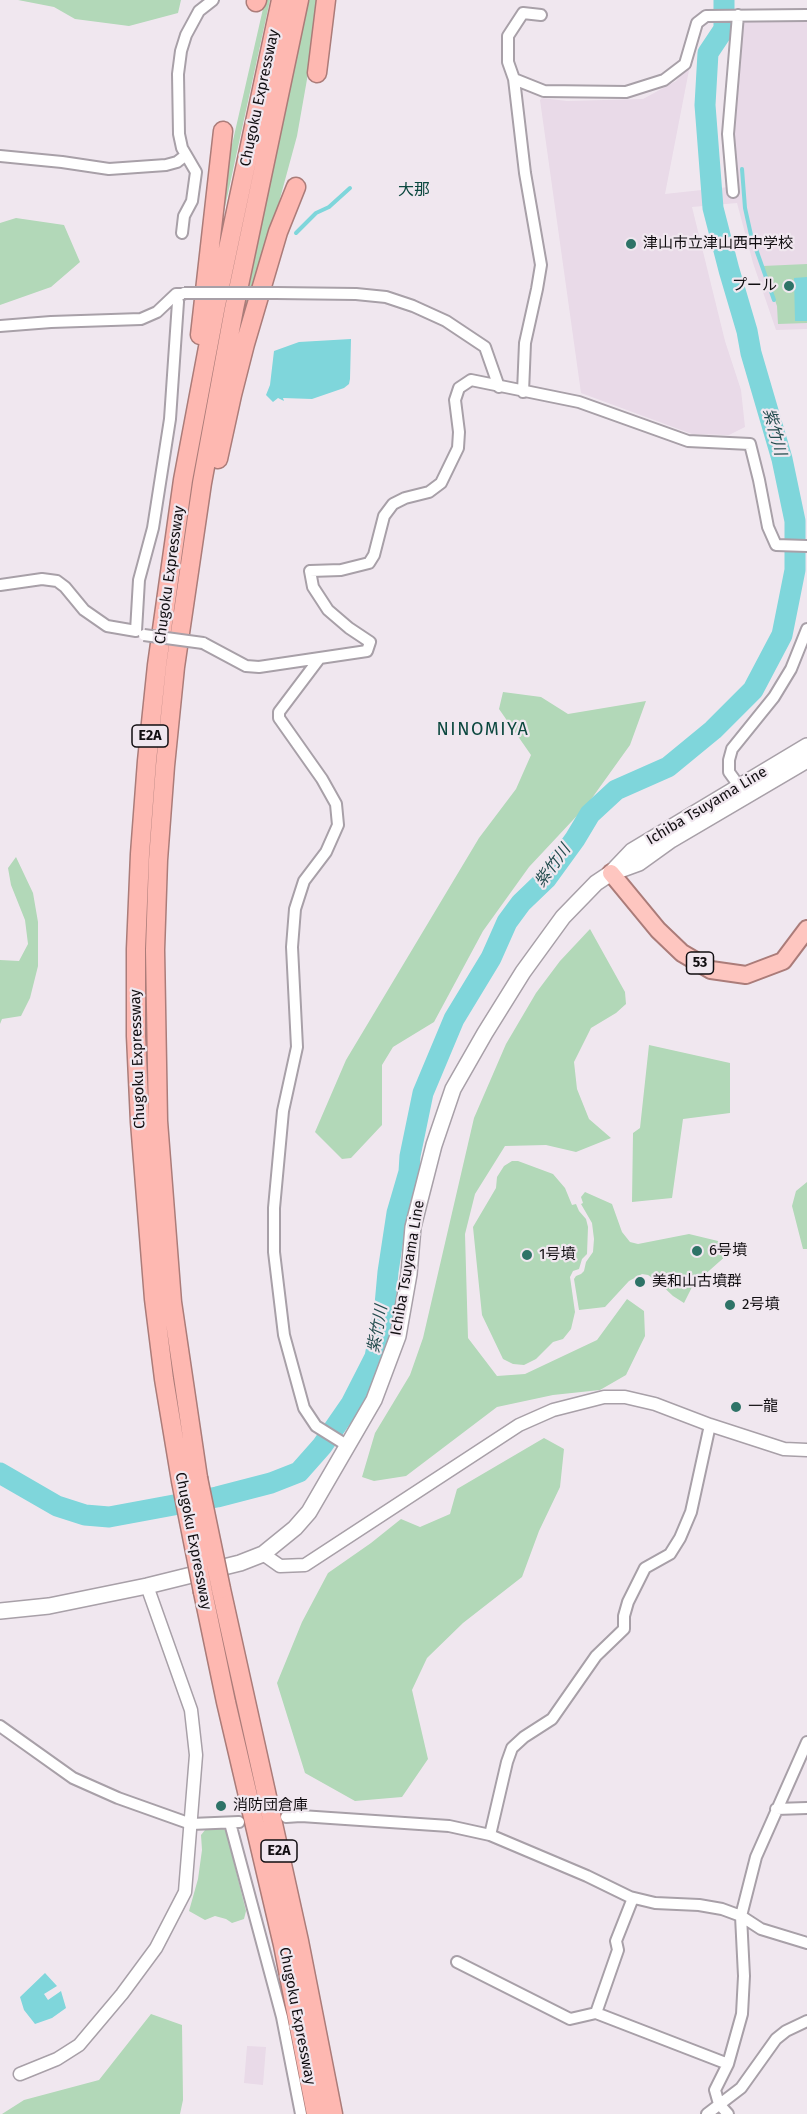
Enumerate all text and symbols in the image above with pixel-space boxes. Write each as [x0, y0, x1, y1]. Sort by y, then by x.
street label: Chugoku Expressway [237, 28, 283, 168]
district label: 大那 [398, 181, 430, 201]
place label: 津山市立津山西中学校 [643, 235, 793, 253]
marker: 津山市立津山西中学校 [624, 237, 638, 251]
place label: プール [732, 277, 777, 295]
marker: プール [782, 279, 796, 293]
water label: 紫竹川 [759, 406, 789, 458]
street label: Chugoku Expressway [151, 505, 189, 645]
district label: NINOMIYA [437, 719, 529, 741]
road number: E2A [132, 725, 168, 747]
street label: Ichiba Tsuyama Line [644, 763, 770, 849]
water label: 紫竹川 [531, 841, 575, 891]
road number: 53 [686, 952, 714, 974]
street label: Chugoku Expressway [127, 989, 149, 1129]
street label: Ichiba Tsuyama Line [387, 1199, 429, 1337]
place label: 6号墳 [709, 1242, 747, 1260]
marker: 6号墳 [690, 1244, 704, 1258]
place label: 1号墳 [539, 1246, 575, 1264]
marker: 1号墳 [520, 1248, 534, 1262]
place label: 美和山古墳群 [652, 1273, 742, 1291]
marker: 美和山古墳群 [633, 1275, 647, 1289]
place label: 2号墳 [742, 1296, 779, 1314]
marker: 2号墳 [723, 1298, 737, 1312]
water label: 紫竹川 [364, 1304, 392, 1354]
place label: 一龍 [748, 1398, 778, 1416]
marker: 一龍 [729, 1400, 743, 1414]
street label: Chugoku Expressway [171, 1471, 215, 1611]
place label: 消防団倉庫 [233, 1797, 308, 1815]
marker: 消防団倉庫 [214, 1799, 228, 1813]
road number: E2A [261, 1840, 297, 1862]
street label: Chugoku Expressway [275, 1946, 319, 2086]

